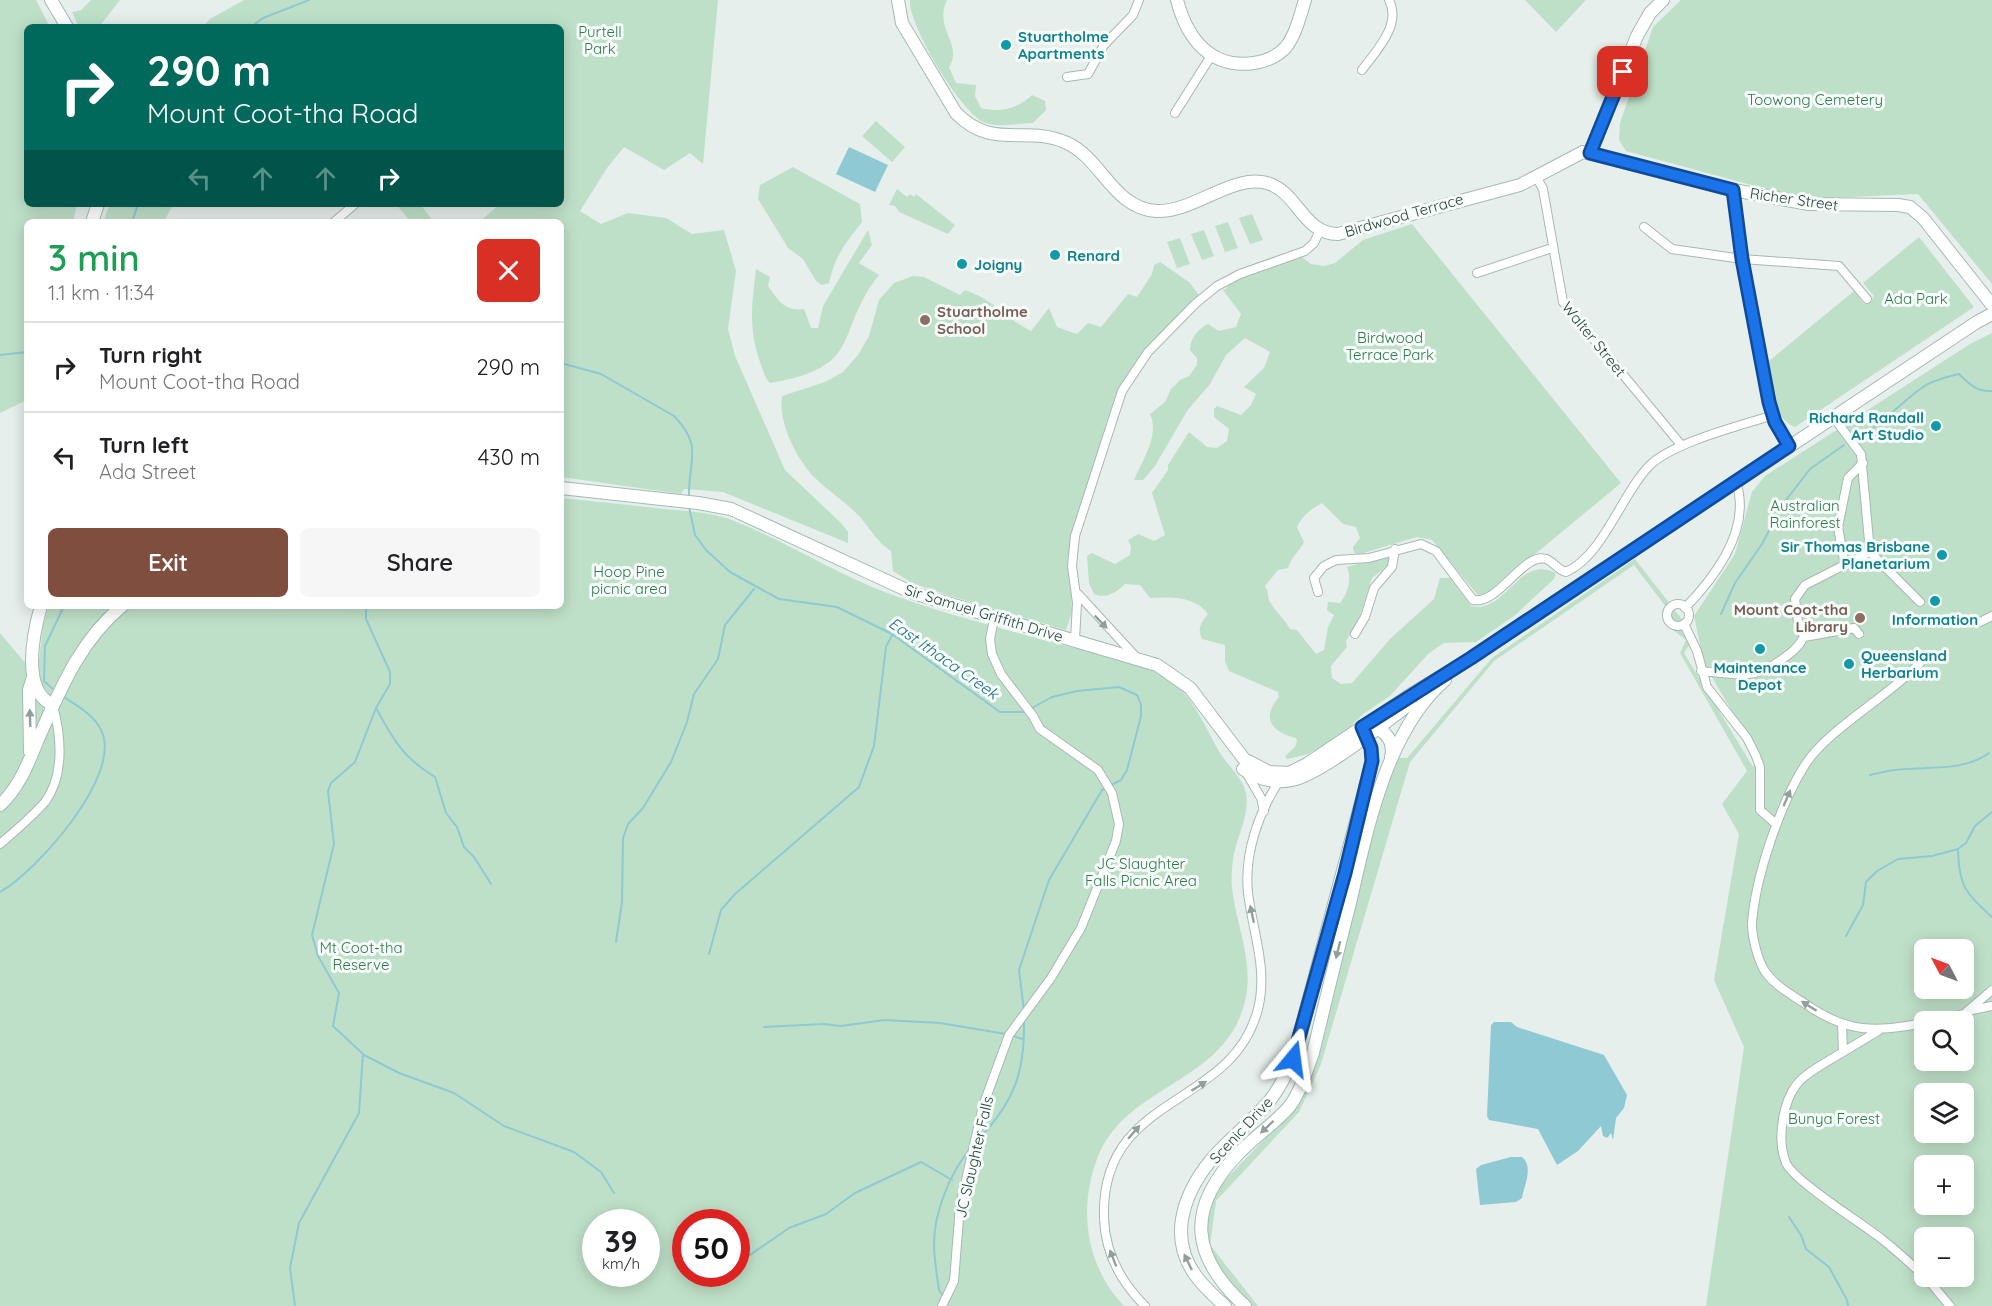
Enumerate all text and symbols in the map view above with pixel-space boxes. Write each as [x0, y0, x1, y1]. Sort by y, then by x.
park label: Purtell Park [578, 22, 622, 58]
place label: Stuartholme Apartments [1018, 27, 1109, 63]
marker: Stuartholme Apartments [999, 38, 1013, 52]
text: 290 m [147, 44, 271, 97]
pin [1597, 46, 1648, 97]
icon: right [48, 48, 126, 126]
icon: arrive [1606, 55, 1639, 88]
park label: Toowong Cemetery [1747, 90, 1883, 109]
text: Mount Coot-tha Road [147, 96, 418, 130]
icon: left [183, 162, 216, 195]
icon: ahead [246, 162, 279, 195]
icon: ahead [309, 162, 342, 195]
icon: right [372, 162, 405, 195]
street label: Richer Street [1749, 183, 1839, 215]
street label: Birdwood Terrace [1342, 189, 1466, 241]
text: 3 min [48, 235, 140, 280]
button: close [477, 239, 540, 302]
place label: Renard [1067, 246, 1120, 265]
marker: Renard [1048, 248, 1062, 262]
place label: Joigny [974, 255, 1022, 274]
marker: Joigny [955, 257, 969, 271]
text: 1.1 km · 11:34 [48, 280, 154, 305]
park label: Ada Park [1884, 289, 1948, 308]
street label: Walter Street [1558, 298, 1630, 380]
place label: Stuartholme School [937, 302, 1028, 338]
marker: Stuartholme School [918, 313, 932, 327]
park label: Birdwood Terrace Park [1346, 328, 1434, 364]
text: Turn right [99, 341, 203, 369]
icon: right [48, 351, 81, 384]
text: 290 m [476, 353, 540, 381]
text: Mount Coot-tha Road [99, 369, 300, 394]
place label: Richard Randall Art Studio [1809, 408, 1924, 444]
marker: Richard Randall Art Studio [1929, 419, 1943, 433]
text: Turn left [99, 431, 189, 459]
icon: left [48, 441, 81, 474]
text: 430 m [478, 443, 540, 471]
text: Ada Street [99, 459, 196, 484]
park label: Australian Rainforest [1769, 496, 1841, 532]
button: Exit [48, 528, 288, 597]
button: Share [300, 528, 540, 597]
place label: Sir Thomas Brisbane Planetarium [1781, 537, 1930, 573]
marker: Sir Thomas Brisbane Planetarium [1935, 548, 1949, 562]
park label: Hoop Pine picnic area [591, 562, 667, 598]
street label: Sir Samuel Griffith Drive [903, 580, 1065, 646]
marker: Information [1928, 594, 1942, 608]
place label: Mount Coot-tha Library [1734, 600, 1848, 636]
place label: Information [1892, 610, 1978, 629]
marker: Mount Coot-tha Library [1853, 611, 1867, 625]
water label: East Ithaca Creek [885, 613, 1004, 704]
one-way arrow [1094, 614, 1108, 629]
marker: Maintenance Depot [1753, 642, 1767, 656]
place label: Queensland Herbarium [1861, 646, 1947, 682]
marker: Queensland Herbarium [1842, 657, 1856, 671]
place label: Maintenance Depot [1713, 658, 1807, 694]
one-way arrow [25, 708, 34, 727]
one-way arrow [1782, 788, 1792, 806]
park label: JC Slaughter Falls Picnic Area [1085, 854, 1197, 890]
one-way arrow [1247, 905, 1257, 924]
park label: Mt Coot-tha Reserve [319, 938, 403, 974]
north arrow [1914, 939, 1974, 999]
map controls [1914, 939, 1974, 1287]
one-way arrow [1332, 941, 1342, 960]
one-way arrow [1801, 1001, 1817, 1012]
button: search [1914, 1011, 1974, 1071]
position arrow [1261, 1027, 1325, 1091]
one-way arrow [1191, 1080, 1207, 1091]
button: layers [1914, 1083, 1974, 1143]
street label: Scenic Drive [1205, 1093, 1277, 1167]
street label: JC Slaughter Falls [951, 1094, 997, 1220]
park label: Bunya Forest [1788, 1109, 1880, 1128]
one-way arrow [1260, 1120, 1275, 1133]
one-way arrow [1128, 1124, 1141, 1140]
button: + [1914, 1155, 1974, 1215]
speed limit sign: 50 [672, 1209, 750, 1287]
text: 39 [604, 1222, 638, 1260]
button: − [1914, 1227, 1974, 1287]
one-way arrow [1107, 1249, 1117, 1267]
one-way arrow [1183, 1253, 1192, 1270]
text: km/h [602, 1254, 640, 1273]

